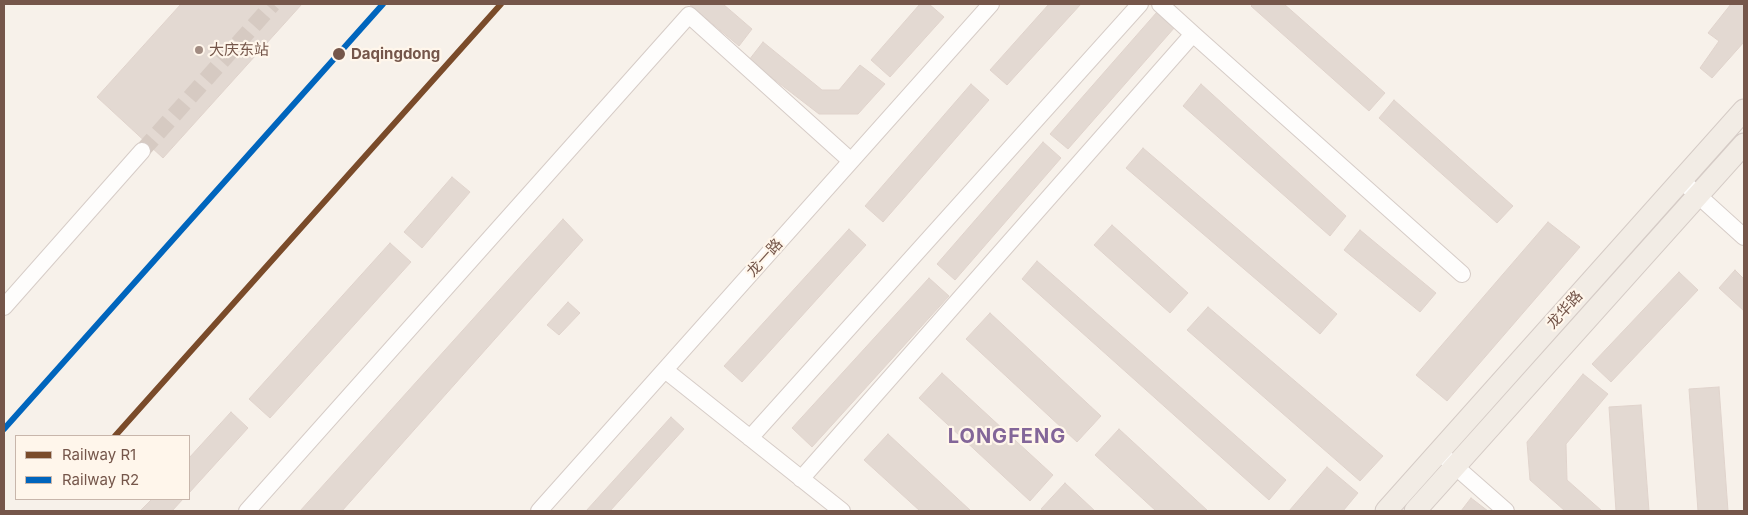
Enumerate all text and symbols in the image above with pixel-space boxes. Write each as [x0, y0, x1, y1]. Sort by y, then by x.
place label: 大庆东站 [209, 41, 269, 59]
marker: 大庆东站 [193, 44, 205, 56]
place label: Daqingdong [351, 45, 440, 63]
marker: Daqingdong [331, 46, 347, 62]
street label: 龙一路 [743, 235, 787, 281]
street label: 龙华路 [1543, 287, 1587, 333]
district label: LONGFENG [947, 425, 1067, 449]
legend [15, 435, 190, 500]
text: Railway R1 [62, 445, 136, 464]
text: Railway R2 [62, 470, 139, 489]

